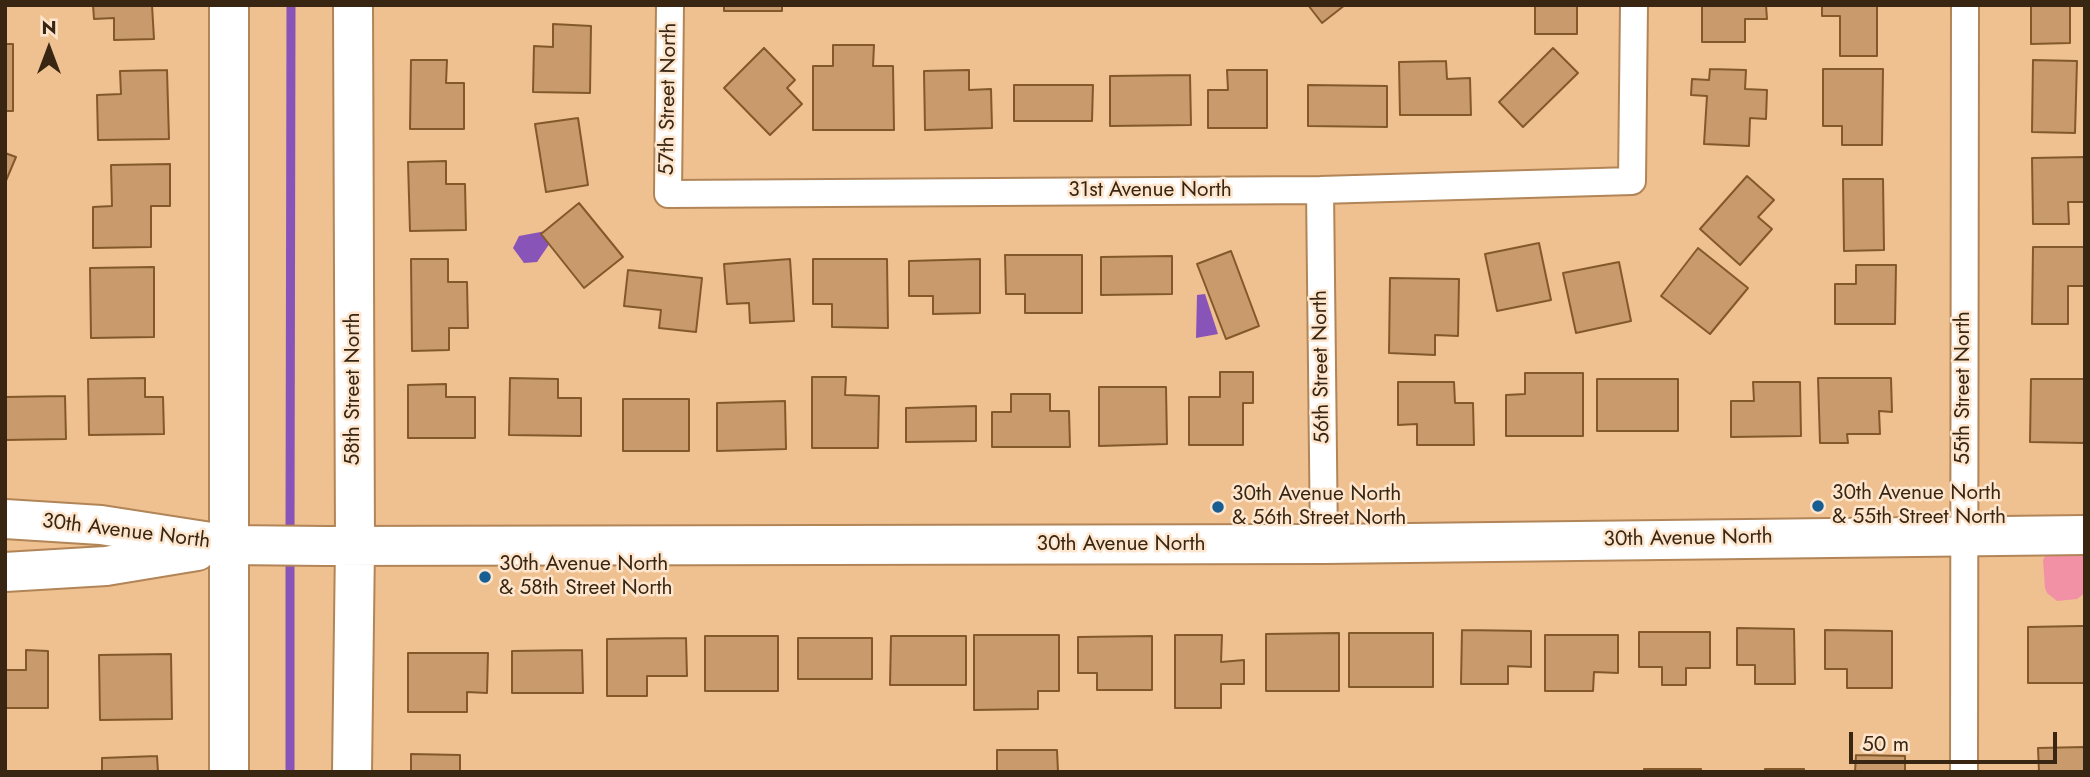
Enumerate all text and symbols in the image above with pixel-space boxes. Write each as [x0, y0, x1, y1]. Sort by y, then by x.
north arrow [14, 14, 84, 84]
text: N [41, 14, 57, 41]
street label: 57th Street North [655, 22, 683, 176]
street label: 31st Avenue North [1068, 178, 1232, 204]
street label: 56th Street North [1308, 290, 1336, 444]
street label: 55th Street North [1951, 311, 1977, 465]
street label: 58th Street North [341, 312, 367, 466]
place label: 30th Avenue North & 55th Street North [1832, 481, 2006, 531]
place label: 30th Avenue North & 56th Street North [1232, 482, 1406, 532]
marker: 30th Avenue North & 55th Street North [1810, 498, 1826, 514]
marker: 30th Avenue North & 56th Street North [1210, 499, 1226, 515]
street label: 30th Avenue North [41, 509, 211, 555]
street label: 30th Avenue North [1603, 525, 1773, 553]
street label: 30th Avenue North [1036, 532, 1206, 558]
place label: 30th Avenue North & 58th Street North [499, 552, 673, 602]
marker: 30th Avenue North & 58th Street North [477, 569, 493, 585]
scale bar [1852, 718, 2060, 762]
text: 50 m [1862, 729, 1909, 759]

